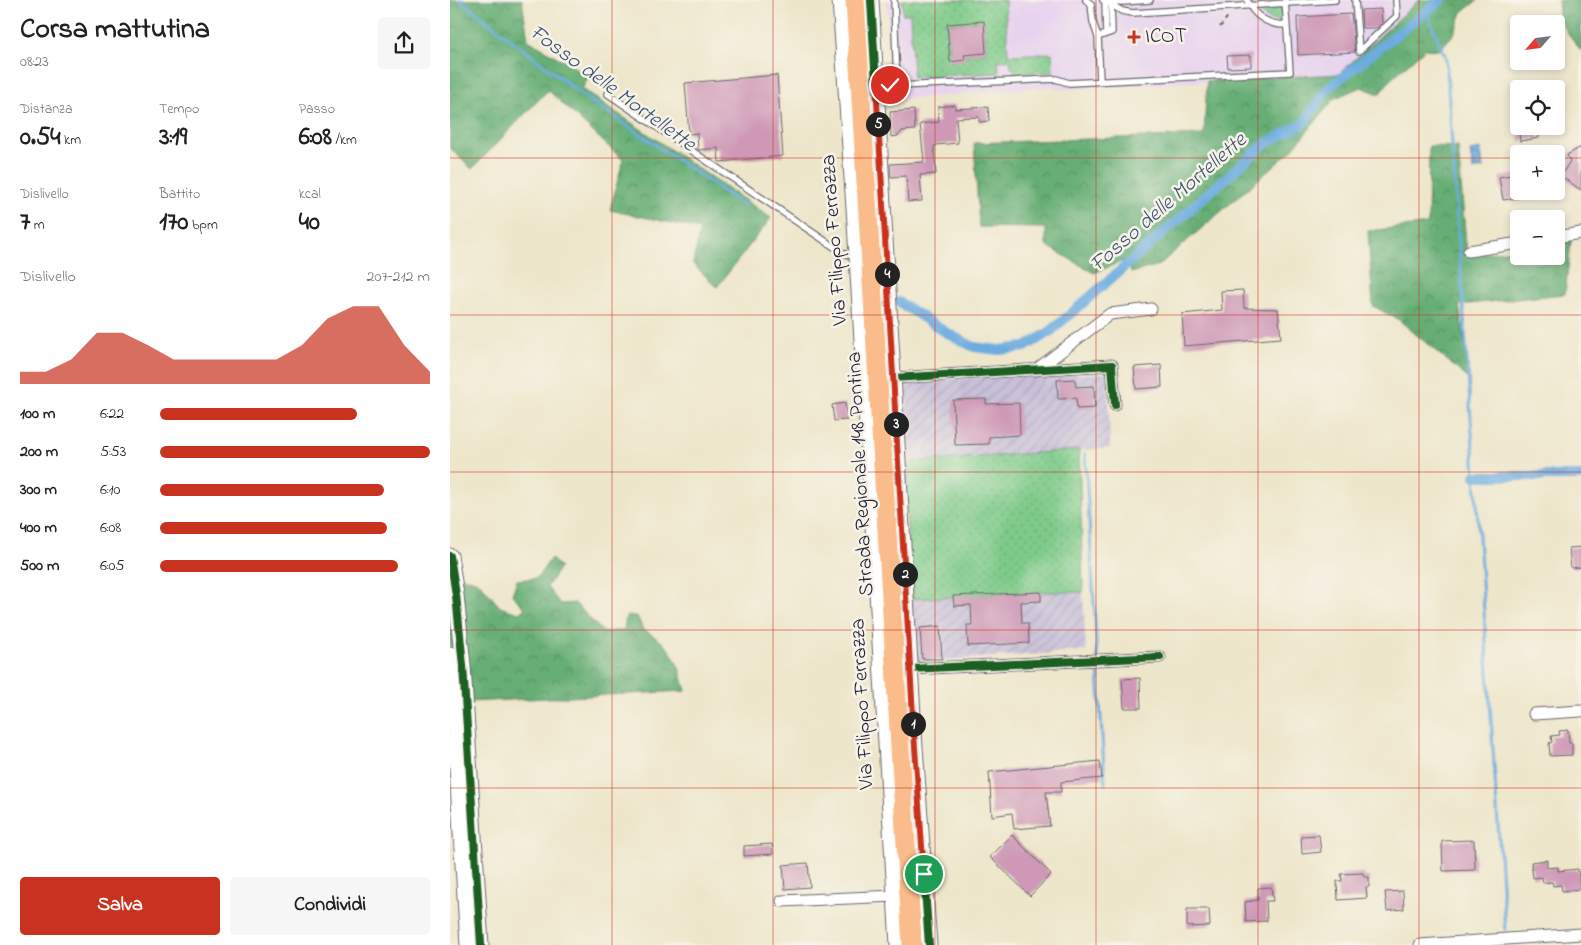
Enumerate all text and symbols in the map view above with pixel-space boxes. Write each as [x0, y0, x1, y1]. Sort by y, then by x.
text: Corsa mattutina [20, 10, 210, 51]
north arrow [1510, 15, 1565, 70]
map controls [1510, 15, 1565, 265]
button: share [378, 17, 430, 69]
water label: Fosso delle Mortellette [522, 18, 703, 161]
place label: ICOT [1145, 22, 1187, 52]
marker: ICOT [1127, 30, 1141, 44]
text: 08:23 [20, 50, 49, 74]
pin [869, 64, 911, 106]
icon: check [876, 71, 904, 99]
button: locate [1510, 80, 1565, 135]
text: Distanza [20, 99, 73, 120]
text: Tempo [159, 99, 199, 120]
text: Passo [299, 99, 335, 120]
pin: 5 [866, 112, 890, 136]
text: 5 [874, 114, 883, 135]
text: 0.54 [20, 120, 61, 156]
text: 3:19 [159, 120, 187, 156]
text: 6:08 [299, 120, 332, 156]
water label: Fosso delle Mortellette [1083, 125, 1255, 280]
text: km [61, 130, 81, 151]
text: /km [332, 130, 357, 151]
button: + [1510, 145, 1565, 200]
street label: Via Filippo Ferrazza [814, 153, 856, 327]
text: Dislivello [20, 184, 69, 205]
text: Battito [159, 184, 200, 205]
text: kcal [299, 184, 321, 205]
text: 7 [20, 205, 30, 241]
text: 170 [159, 205, 188, 241]
text: 40 [299, 205, 320, 241]
button: − [1510, 210, 1565, 265]
text: m [30, 215, 45, 236]
text: bpm [188, 215, 218, 236]
pin: 4 [874, 262, 900, 286]
text: 4 [885, 264, 890, 285]
text: Dislivello [20, 265, 76, 289]
text: 207–212 m [367, 265, 430, 289]
street label: Strada Regionale 148 Pontina [840, 351, 884, 597]
text: 100 m [20, 402, 55, 426]
text: 6:22 [100, 402, 124, 426]
pin: 3 [884, 412, 908, 436]
text: 3 [894, 414, 899, 435]
text: 200 m [20, 440, 58, 464]
text: 5:53 [100, 440, 126, 464]
text: 300 m [20, 478, 57, 502]
text: 6:10 [100, 478, 120, 502]
text: 400 m [20, 516, 57, 540]
text: 6:08 [100, 516, 121, 540]
text: 500 m [20, 554, 59, 578]
text: 6:05 [100, 554, 124, 578]
pin: 2 [892, 562, 918, 586]
text: 2 [902, 564, 909, 585]
street label: Via Filippo Ferrazza [844, 618, 883, 791]
pin: 1 [900, 712, 926, 736]
text: 1 [911, 714, 916, 735]
pin [903, 853, 945, 895]
icon: arrive [910, 860, 938, 888]
button: Salva [20, 877, 220, 935]
button: Condividi [230, 877, 430, 935]

